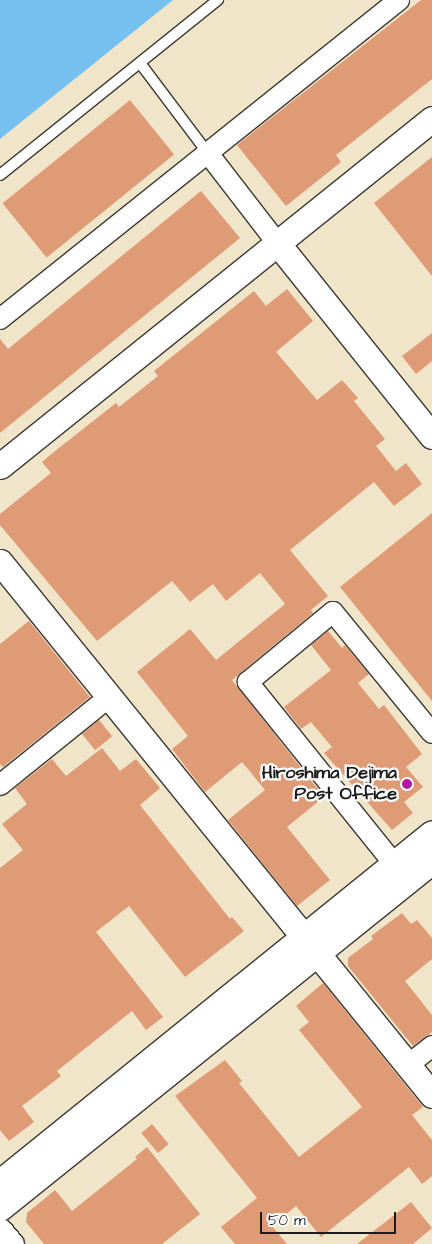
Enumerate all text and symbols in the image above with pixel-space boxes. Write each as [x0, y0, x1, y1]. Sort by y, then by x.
place label: Hiroshima Dejima Post Office [262, 763, 397, 806]
marker: Hiroshima Dejima Post Office [401, 778, 413, 790]
scale bar [262, 1202, 398, 1234]
text: 50 m [268, 1210, 306, 1231]

